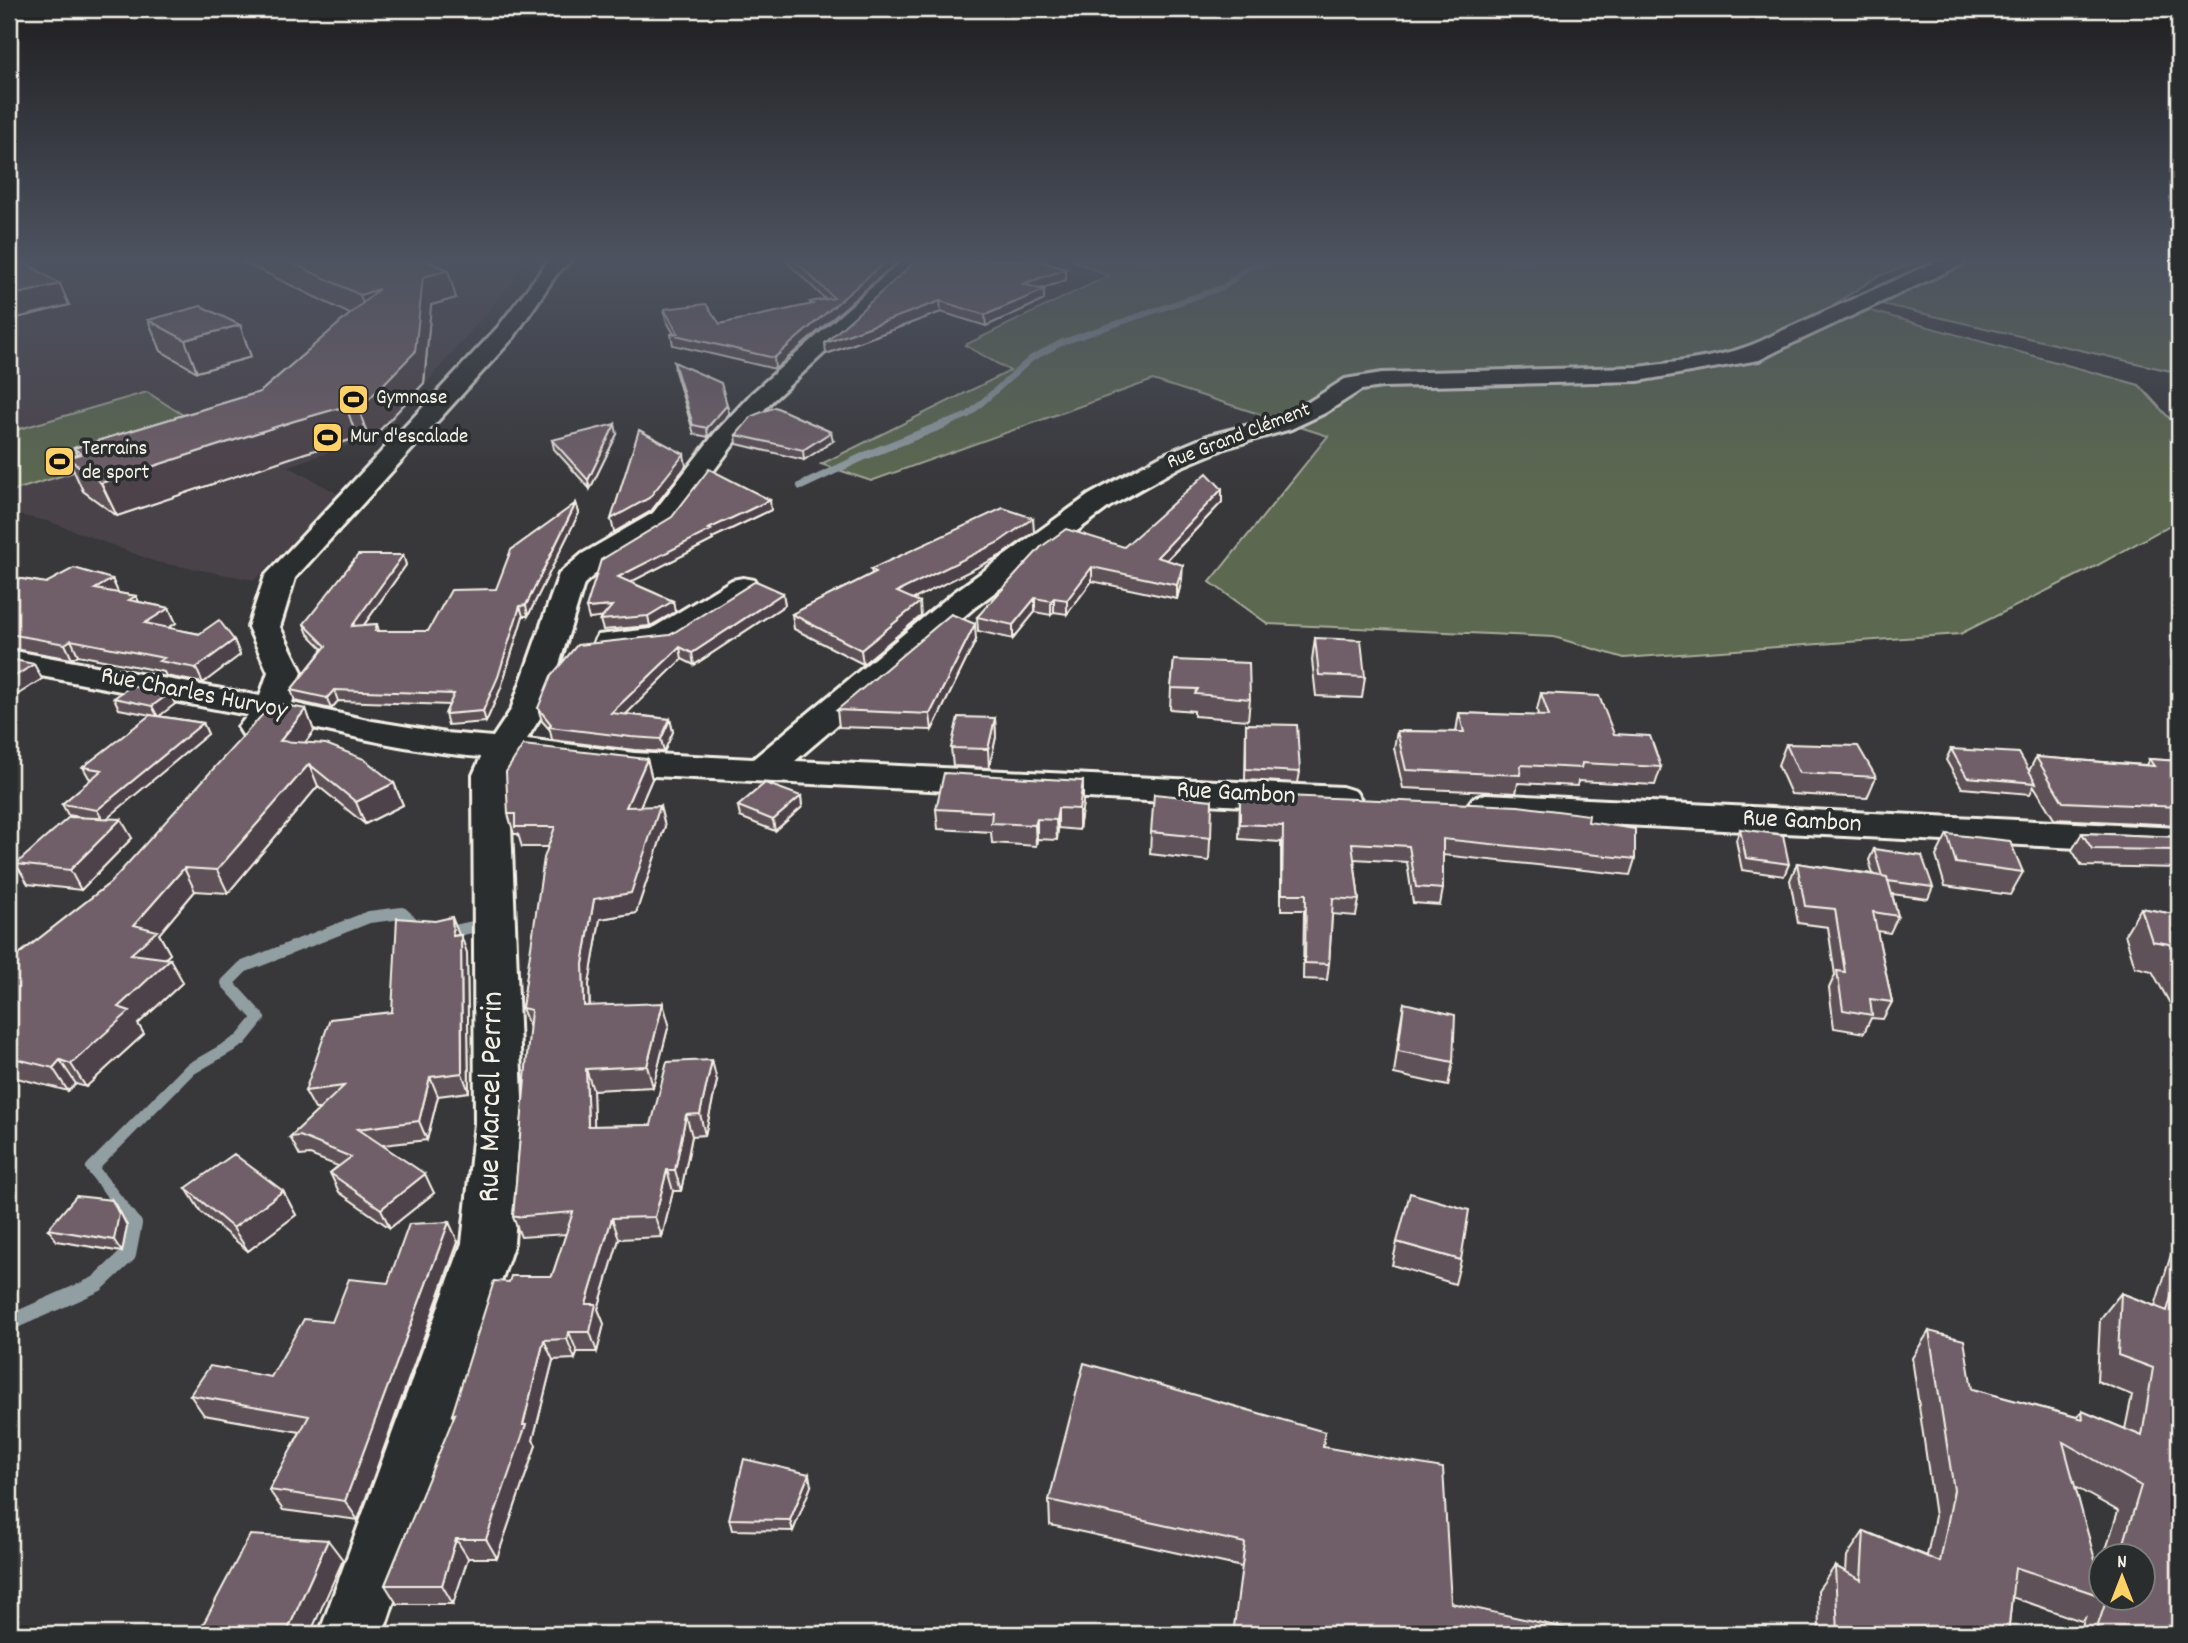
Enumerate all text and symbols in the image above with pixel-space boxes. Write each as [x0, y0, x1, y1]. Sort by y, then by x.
sports icon: Gymnase [336, 382, 370, 416]
place label: Gymnase [376, 384, 447, 414]
street label: Rue Grand Clément [1163, 396, 1315, 478]
sports icon: Mur d'escalade [310, 421, 344, 455]
place label: Mur d'escalade [350, 423, 468, 453]
place label: Terrains de sport [82, 435, 150, 489]
sports icon: Terrains de sport [42, 445, 76, 479]
street label: Rue Charles Hurvoy [97, 658, 291, 730]
street label: Rue Gambon [1175, 772, 1297, 816]
street label: Rue Gambon [1741, 800, 1863, 844]
street label: Rue Marcel Perrin [468, 991, 518, 1203]
north arrow [2086, 1542, 2156, 1612]
text: N [2117, 1550, 2127, 1577]

